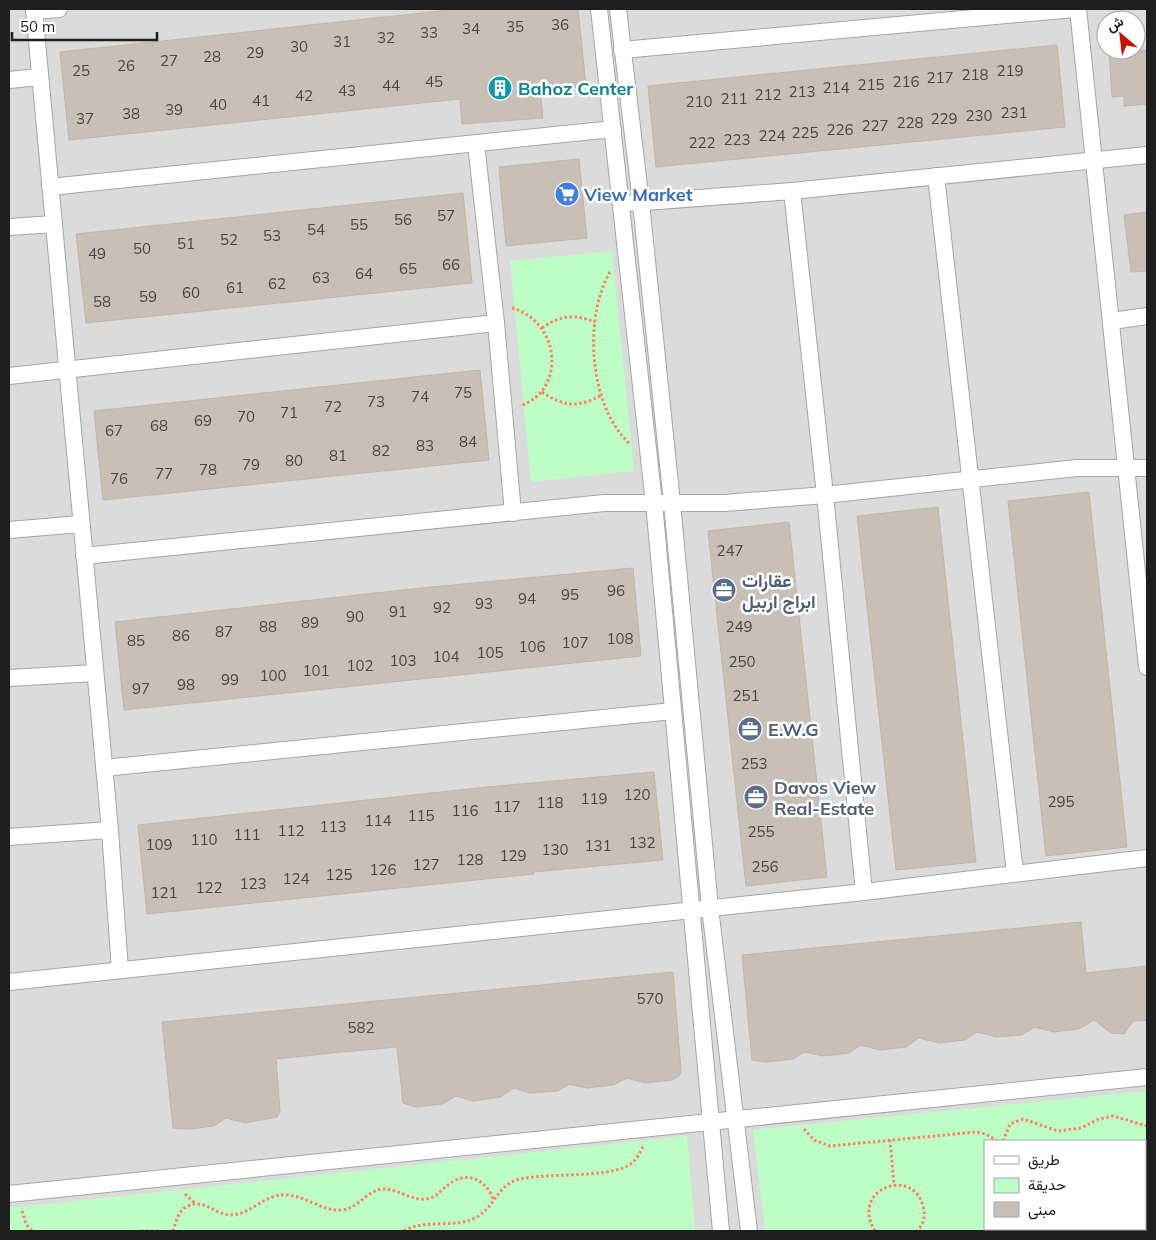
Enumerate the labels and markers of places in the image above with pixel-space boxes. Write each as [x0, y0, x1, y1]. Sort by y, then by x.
building icon: Bahoz Center [487, 75, 513, 101]
place label: Bahoz Center [518, 77, 634, 100]
supermarket icon: View Market [554, 181, 580, 207]
place label: View Market [583, 183, 693, 206]
place label: عقارات ابراج اربیل [742, 569, 816, 614]
office icon: عقارات ابراج اربیل [711, 577, 737, 603]
office icon: E.W.G [737, 716, 763, 742]
place label: E.W.G [768, 718, 819, 741]
place label: Davos View Real-Estate [774, 776, 876, 820]
office icon: Davos View Real-Estate [743, 784, 769, 810]

